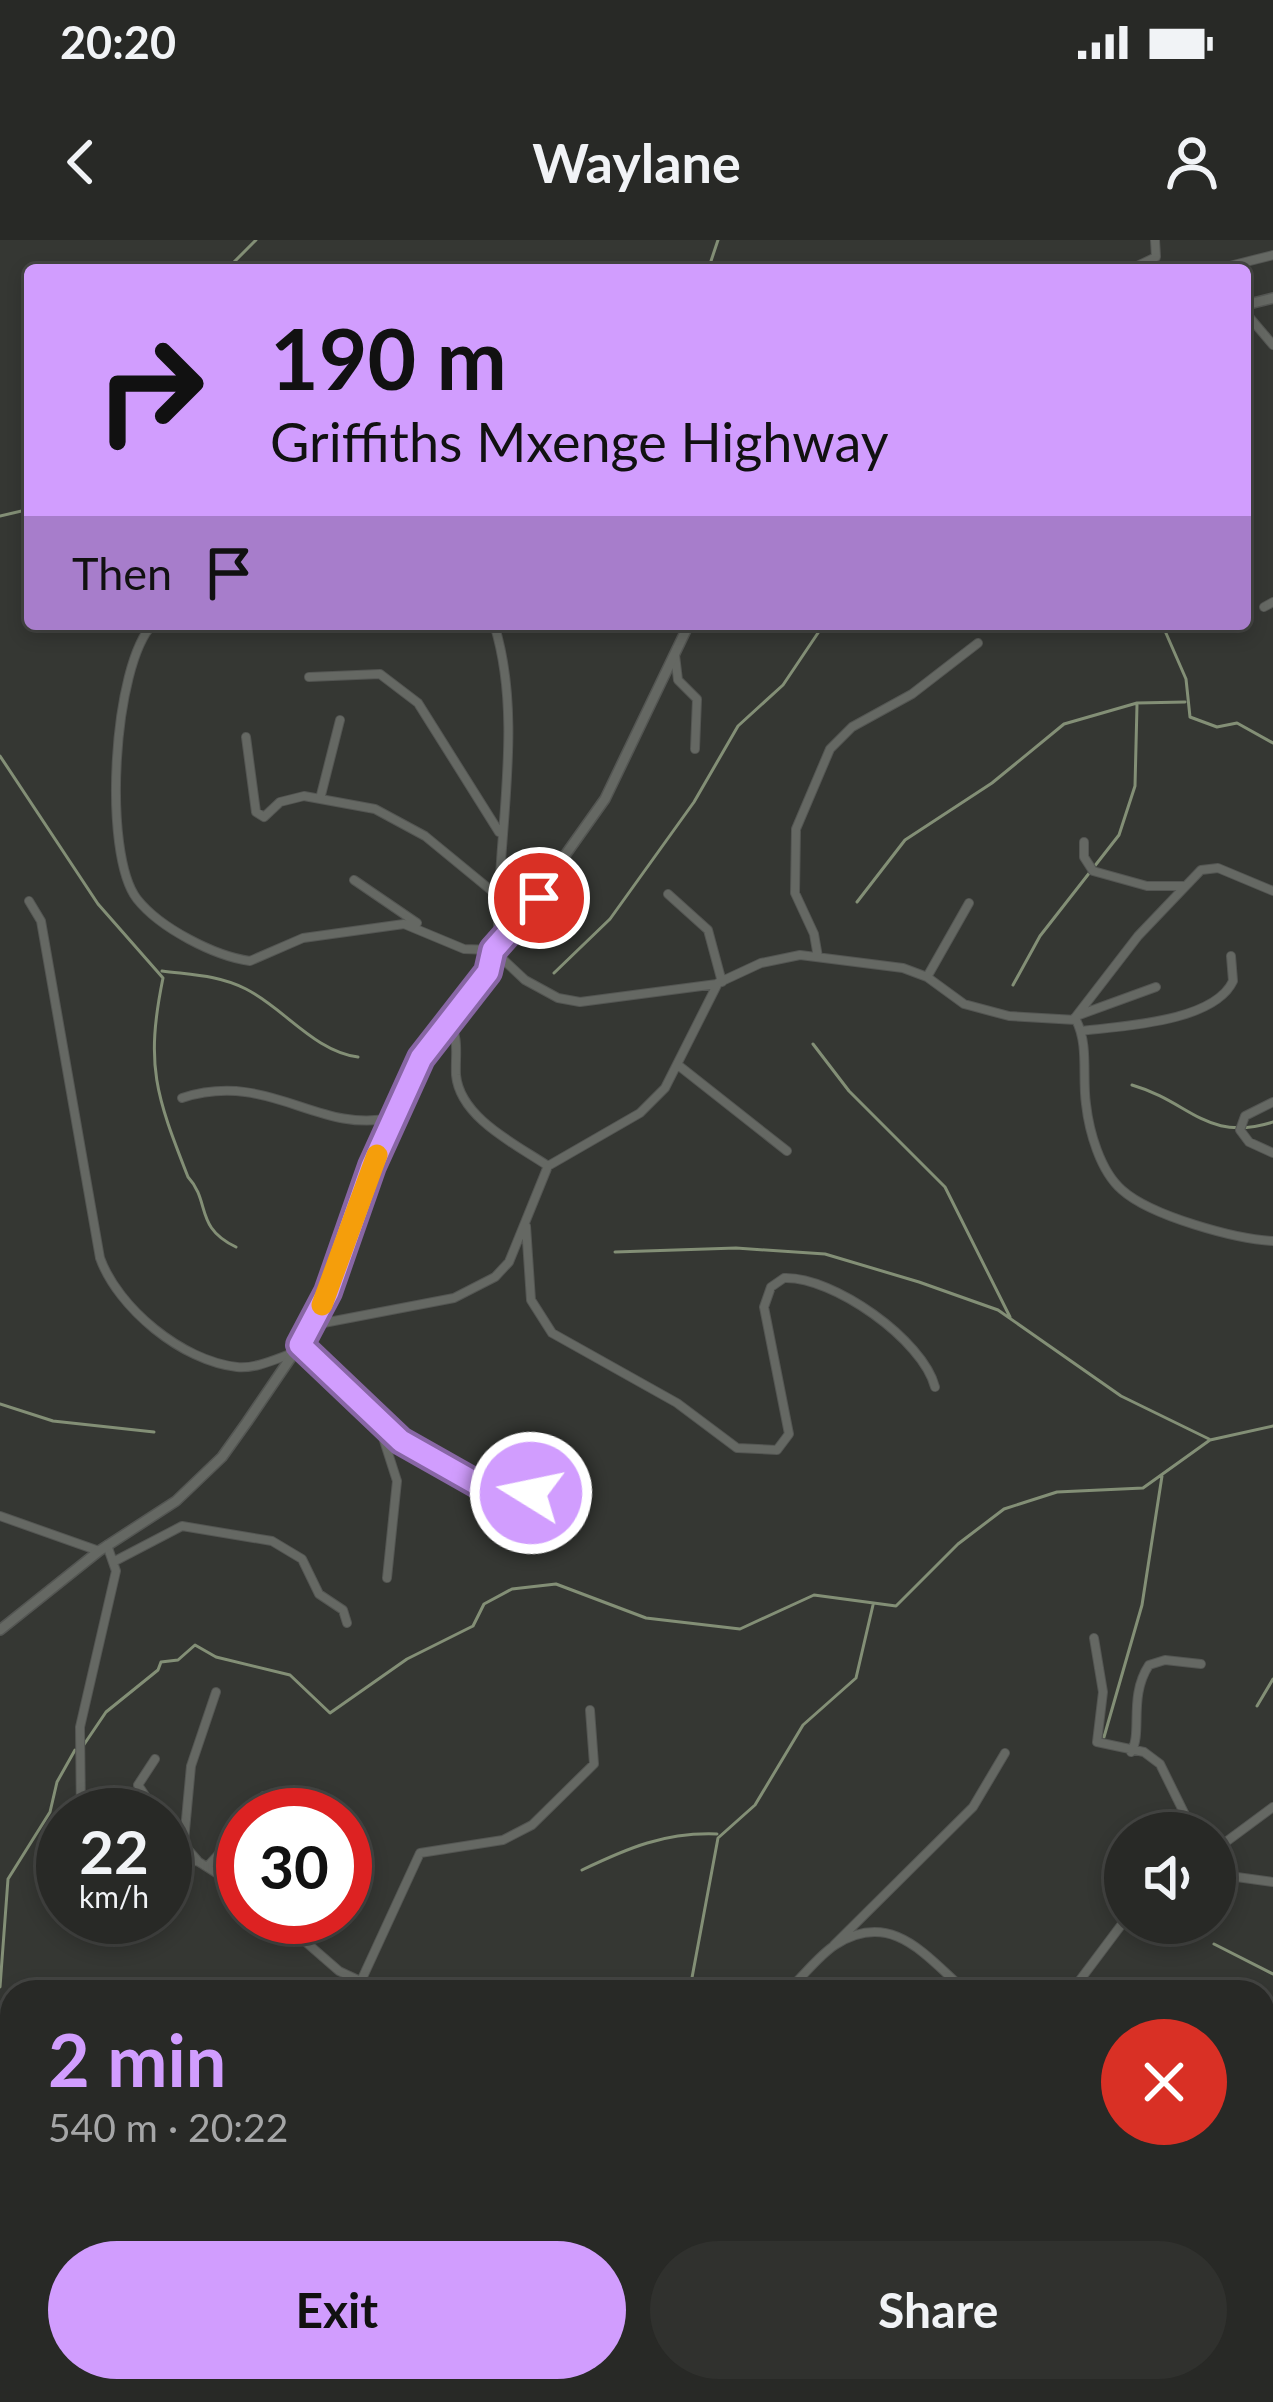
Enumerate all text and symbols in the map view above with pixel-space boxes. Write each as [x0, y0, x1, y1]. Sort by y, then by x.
text: 20:20 [60, 15, 176, 69]
icon: back [48, 129, 114, 195]
icon: person [1159, 129, 1225, 195]
text: Waylane [532, 130, 741, 195]
text: 190 m [270, 307, 507, 408]
icon: right [72, 312, 228, 468]
text: Griffiths Mxenge Highway [270, 409, 889, 474]
icon: arrive [196, 540, 262, 606]
text: Then [72, 546, 172, 600]
pin [488, 847, 590, 949]
icon: arrive [506, 865, 572, 931]
position arrow [468, 1430, 594, 1556]
speed limit sign: 30 [216, 1788, 372, 1944]
map controls [1104, 1812, 1236, 1944]
button: sound [1104, 1812, 1236, 1944]
text: 22 [79, 1815, 149, 1887]
text: km/h [79, 1878, 149, 1914]
text: 2 min [48, 2016, 226, 2102]
button: close [1101, 2019, 1227, 2145]
text: 540 m · 20:22 [48, 2104, 288, 2150]
button: Exit [48, 2241, 626, 2379]
button: Share [650, 2241, 1227, 2379]

